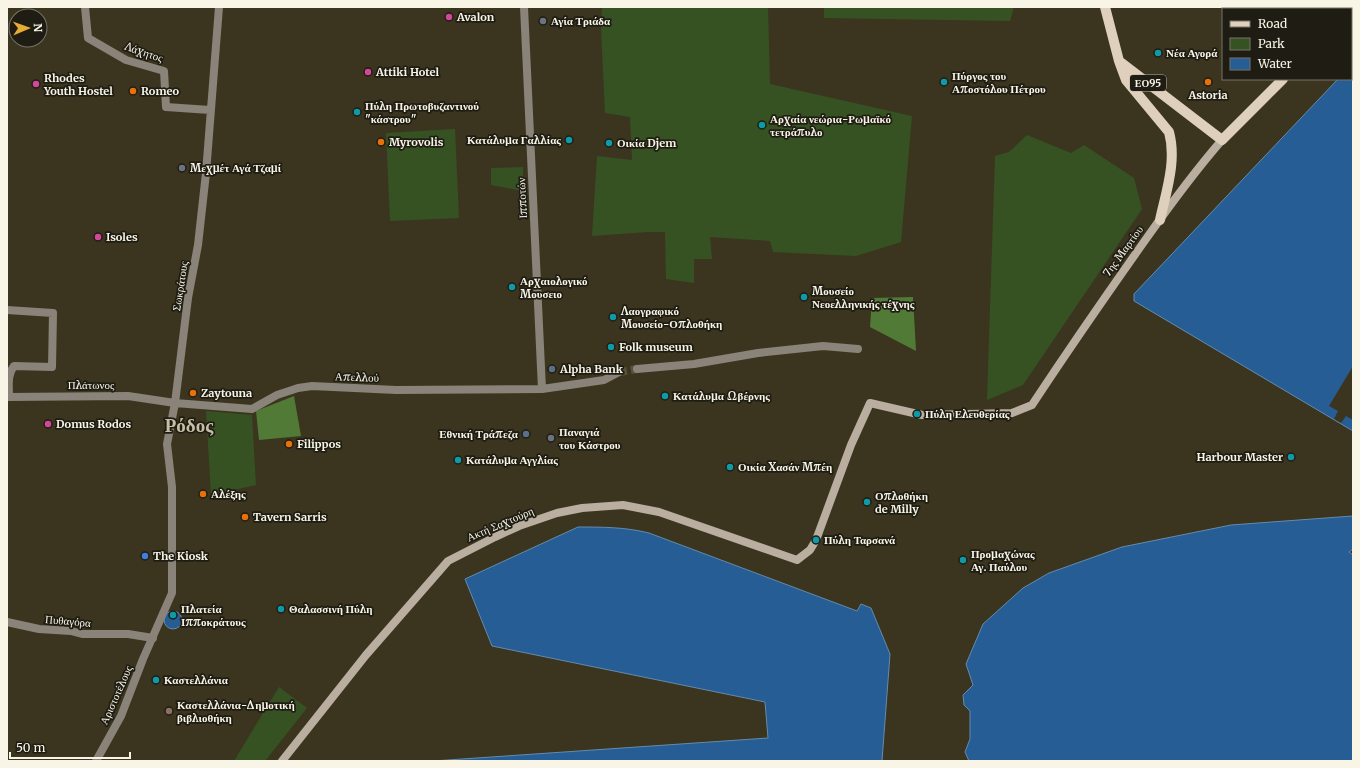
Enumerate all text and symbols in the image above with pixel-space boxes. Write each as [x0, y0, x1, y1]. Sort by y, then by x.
north arrow [8, 8, 48, 48]
legend [1222, 8, 1352, 80]
place label: Avalon [456, 10, 495, 24]
marker: Avalon [444, 12, 454, 22]
place label: Αγία Τριάδα [551, 14, 611, 28]
marker: Αγία Τριάδα [538, 16, 548, 26]
text: Road [1258, 16, 1287, 31]
text: N [31, 23, 45, 33]
text: Park [1258, 36, 1285, 51]
street label: Λάχητος [122, 39, 166, 65]
place label: Νέα Αγορά [1166, 46, 1218, 60]
marker: Νέα Αγορά [1153, 48, 1163, 58]
text: Water [1257, 56, 1293, 71]
place label: Attiki Hotel [375, 65, 439, 79]
marker: Attiki Hotel [363, 67, 373, 77]
place label: Πύργος του Αποστόλου Πέτρου [952, 69, 1046, 96]
place label: Rhodes Youth Hostel [43, 71, 113, 98]
road number: ΕΟ95 [1130, 75, 1166, 91]
marker: Πύργος του Αποστόλου Πέτρου [939, 77, 949, 87]
marker: Astoria [1203, 77, 1213, 87]
marker: Rhodes Youth Hostel [31, 79, 41, 89]
place label: Romeo [141, 84, 180, 98]
marker: Romeo [128, 86, 138, 96]
place label: Astoria [1187, 88, 1228, 102]
place label: Πύλη Πρωτοβυζαντινού "κάστρου" [365, 99, 479, 126]
marker: Πύλη Πρωτοβυζαντινού "κάστρου" [352, 107, 362, 117]
place label: Αρχαία νεώρια-Ρωμαϊκό τετράπυλο [770, 112, 891, 139]
marker: Αρχαία νεώρια-Ρωμαϊκό τετράπυλο [757, 120, 767, 130]
place label: Κατάλυμα Γαλλίας [467, 133, 561, 147]
place label: Myrovolis [389, 135, 444, 149]
marker: Κατάλυμα Γαλλίας [564, 135, 574, 145]
place label: Οικία Djem [617, 136, 676, 150]
marker: Myrovolis [376, 137, 386, 147]
marker: Οικία Djem [604, 138, 614, 148]
place label: Μεχμέτ Αγά Τζαμί [190, 161, 282, 175]
marker: Μεχμέτ Αγά Τζαμί [177, 163, 187, 173]
street label: Ιπποτών [514, 177, 530, 219]
street label: 7ης Μαρτίου [1100, 222, 1146, 279]
place label: Isoles [106, 230, 138, 244]
marker: Isoles [93, 232, 103, 242]
street label: Σωκράτους [169, 260, 191, 312]
place label: Αρχαιολογικό Μουσειο [520, 274, 588, 301]
marker: Αρχαιολογικό Μουσειο [507, 282, 517, 292]
place label: Μουσείο Νεοελληνικής τέχνης [812, 284, 915, 311]
marker: Μουσείο Νεοελληνικής τέχνης [799, 292, 809, 302]
place label: Λαογραφικό Μουσείο-Οπλοθήκη [620, 304, 722, 331]
marker: Λαογραφικό Μουσείο-Οπλοθήκη [608, 312, 618, 322]
place label: Folk museum [619, 340, 693, 354]
marker: Folk museum [606, 342, 616, 352]
place label: Alpha Bank [559, 362, 624, 376]
marker: Alpha Bank [547, 364, 557, 374]
street label: Απελλού [335, 369, 380, 385]
street label: Πλάτωνος [68, 378, 115, 392]
place label: Zaytouna [201, 386, 252, 400]
marker: Zaytouna [188, 388, 198, 398]
place label: Κατάλυμα Ωβέρνης [673, 389, 770, 403]
marker: Κατάλυμα Ωβέρνης [660, 391, 670, 401]
place label: Πύλη Ελευθερίας [925, 407, 1010, 421]
marker: Πύλη Ελευθερίας [912, 409, 922, 419]
district label: Ρόδος [165, 413, 214, 437]
place label: Domus Rodos [56, 417, 131, 431]
marker: Domus Rodos [43, 419, 53, 429]
place label: Παναγιά του Κάστρου [559, 425, 621, 452]
place label: Εθνική Τράπεζα [439, 427, 519, 441]
marker: Εθνική Τράπεζα [521, 429, 531, 439]
marker: Παναγιά του Κάστρου [546, 433, 556, 443]
place label: Filippos [297, 437, 341, 451]
marker: Filippos [284, 439, 294, 449]
place label: Harbour Master [1196, 450, 1283, 464]
marker: Harbour Master [1286, 452, 1296, 462]
place label: Κατάλυμα Αγγλίας [466, 453, 558, 467]
marker: Κατάλυμα Αγγλίας [453, 455, 463, 465]
place label: Οικία Χασάν Μπέη [738, 460, 832, 474]
marker: Οικία Χασάν Μπέη [725, 462, 735, 472]
place label: Αλέξης [211, 487, 246, 501]
marker: Αλέξης [198, 489, 208, 499]
place label: Οπλοθήκη de Milly [875, 489, 928, 516]
marker: Οπλοθήκη de Milly [862, 497, 872, 507]
street label: Ακτή Σαχτούρη [464, 503, 536, 544]
place label: Tavern Sarris [253, 510, 327, 524]
marker: Tavern Sarris [240, 512, 250, 522]
place label: Πύλη Ταρσανά [824, 533, 896, 547]
marker: Πύλη Ταρσανά [811, 535, 821, 545]
place label: Προμαχώνας Αγ. Παύλου [971, 547, 1035, 574]
place label: The Kiosk [153, 549, 209, 563]
marker: The Kiosk [140, 551, 150, 561]
marker: Προμαχώνας Αγ. Παύλου [958, 555, 968, 565]
place label: Πλατεία Ιπποκράτους [181, 602, 246, 629]
place label: Θαλασσινή Πύλη [289, 602, 373, 616]
marker: Θαλασσινή Πύλη [276, 604, 286, 614]
marker: Πλατεία Ιπποκράτους [168, 610, 178, 620]
street label: Πυθαγόρα [44, 612, 92, 630]
street label: Αριστοτέλους [97, 663, 135, 727]
place label: Καστελλάνια [164, 673, 229, 687]
marker: Καστελλάνια [151, 675, 161, 685]
place label: Καστελλάνια-Δημοτική βιβλιοθήκη [177, 698, 295, 725]
marker: Καστελλάνια-Δημοτική βιβλιοθήκη [164, 706, 174, 716]
scale bar [10, 734, 130, 760]
text: 50 m [16, 740, 45, 755]

